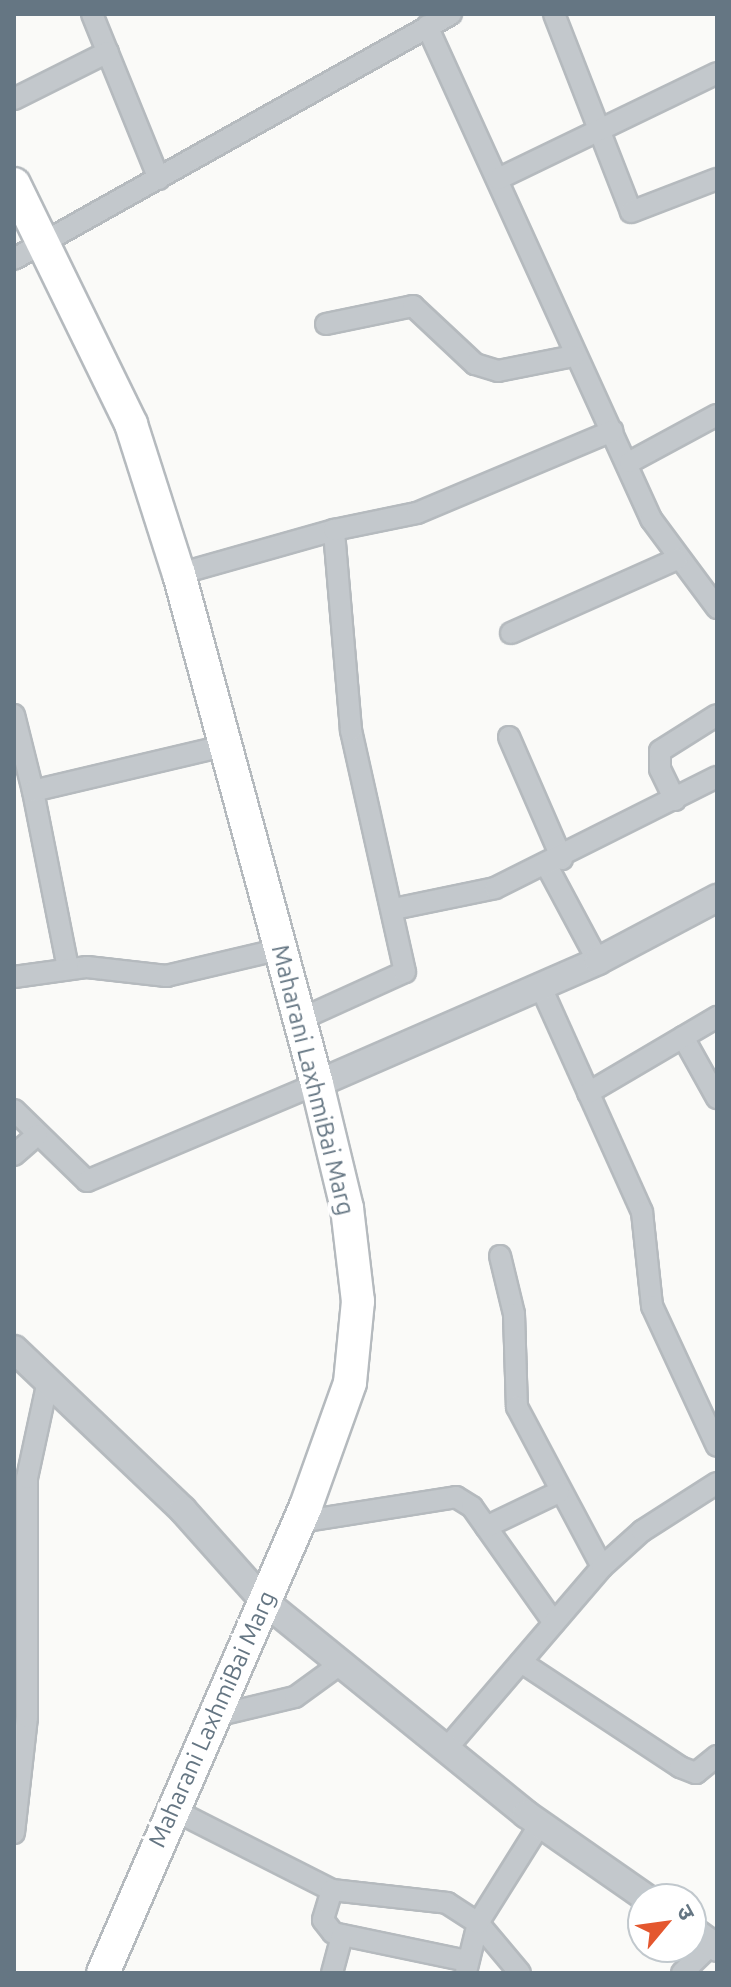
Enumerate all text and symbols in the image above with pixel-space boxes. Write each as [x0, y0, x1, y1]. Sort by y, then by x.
street label: Maharani LaxhmiBai Marg [265, 942, 361, 1218]
street label: Maharani LaxhmiBai Marg [142, 1586, 282, 1852]
north arrow [627, 1883, 707, 1963]
text: उ [673, 1900, 701, 1924]

